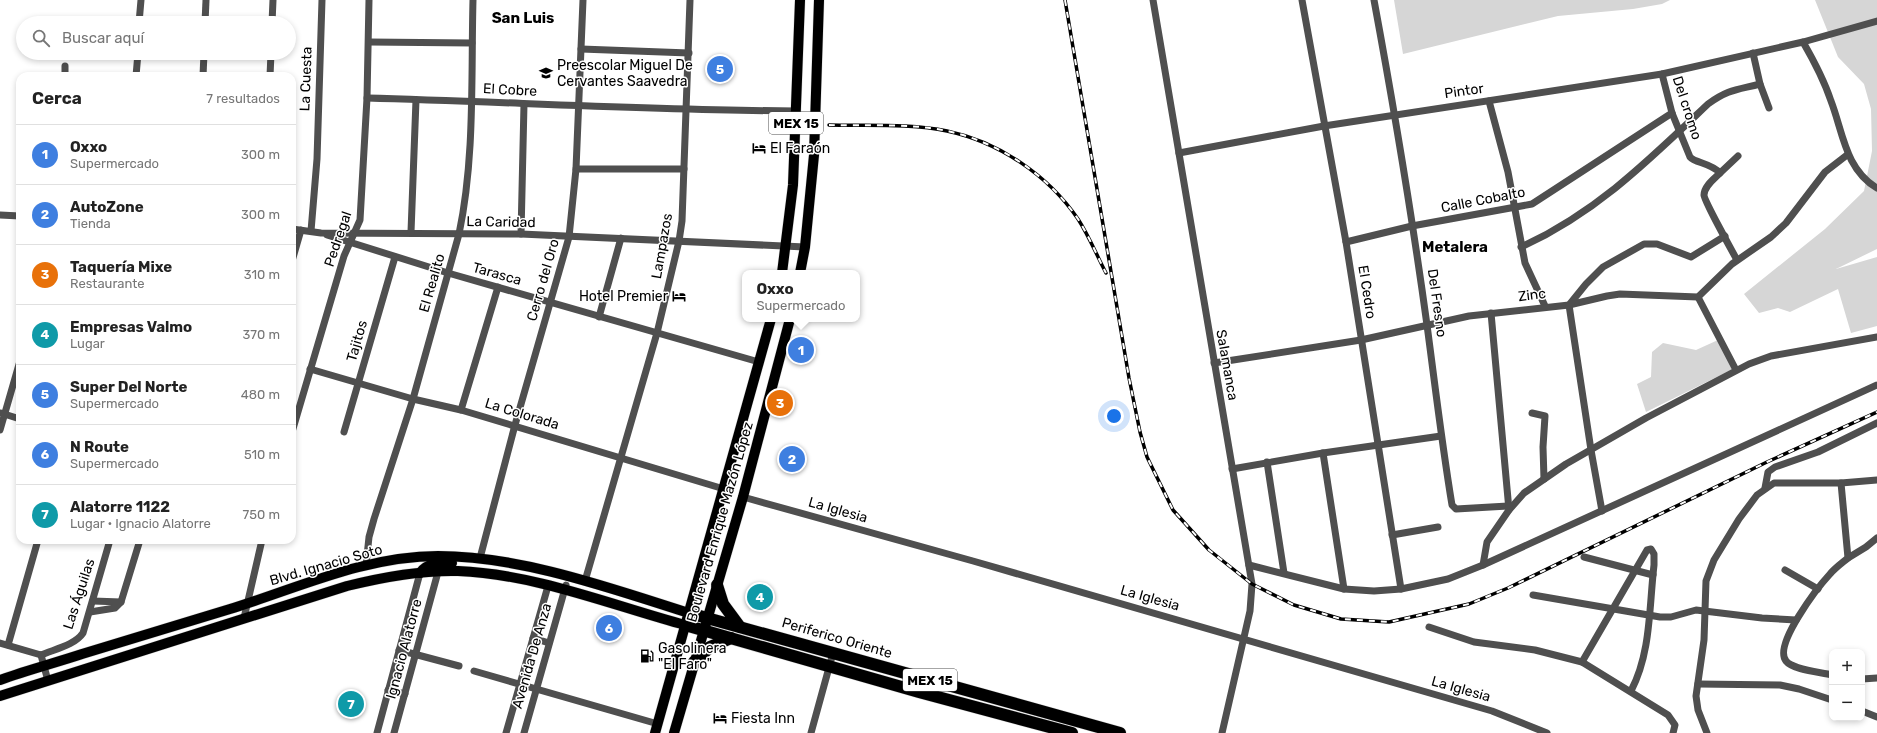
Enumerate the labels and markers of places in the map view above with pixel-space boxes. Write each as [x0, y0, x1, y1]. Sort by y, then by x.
pin: 5 [707, 54, 733, 84]
place label: Preescolar Miguel De Cervantes Saavedra [557, 57, 693, 90]
school or university icon: Preescolar Miguel De Cervantes Saavedra [538, 65, 554, 81]
hotel icon: El Faraón [751, 140, 767, 156]
place label: El Faraón [770, 140, 830, 157]
place label: Hotel Premier [579, 288, 669, 305]
hotel icon: Hotel Premier [671, 288, 687, 304]
pin: 1 [788, 335, 814, 365]
pin: 3 [767, 388, 793, 418]
pin: 2 [779, 444, 805, 474]
pin: 4 [747, 582, 773, 612]
pin: 6 [596, 613, 622, 643]
place label: Gasolinera "El Faro" [658, 640, 727, 673]
fuel station icon: Gasolinera "El Faro" [639, 648, 655, 664]
pin: 7 [338, 689, 364, 719]
hotel icon: Fiesta Inn [712, 710, 728, 726]
place label: Fiesta Inn [731, 710, 795, 727]

